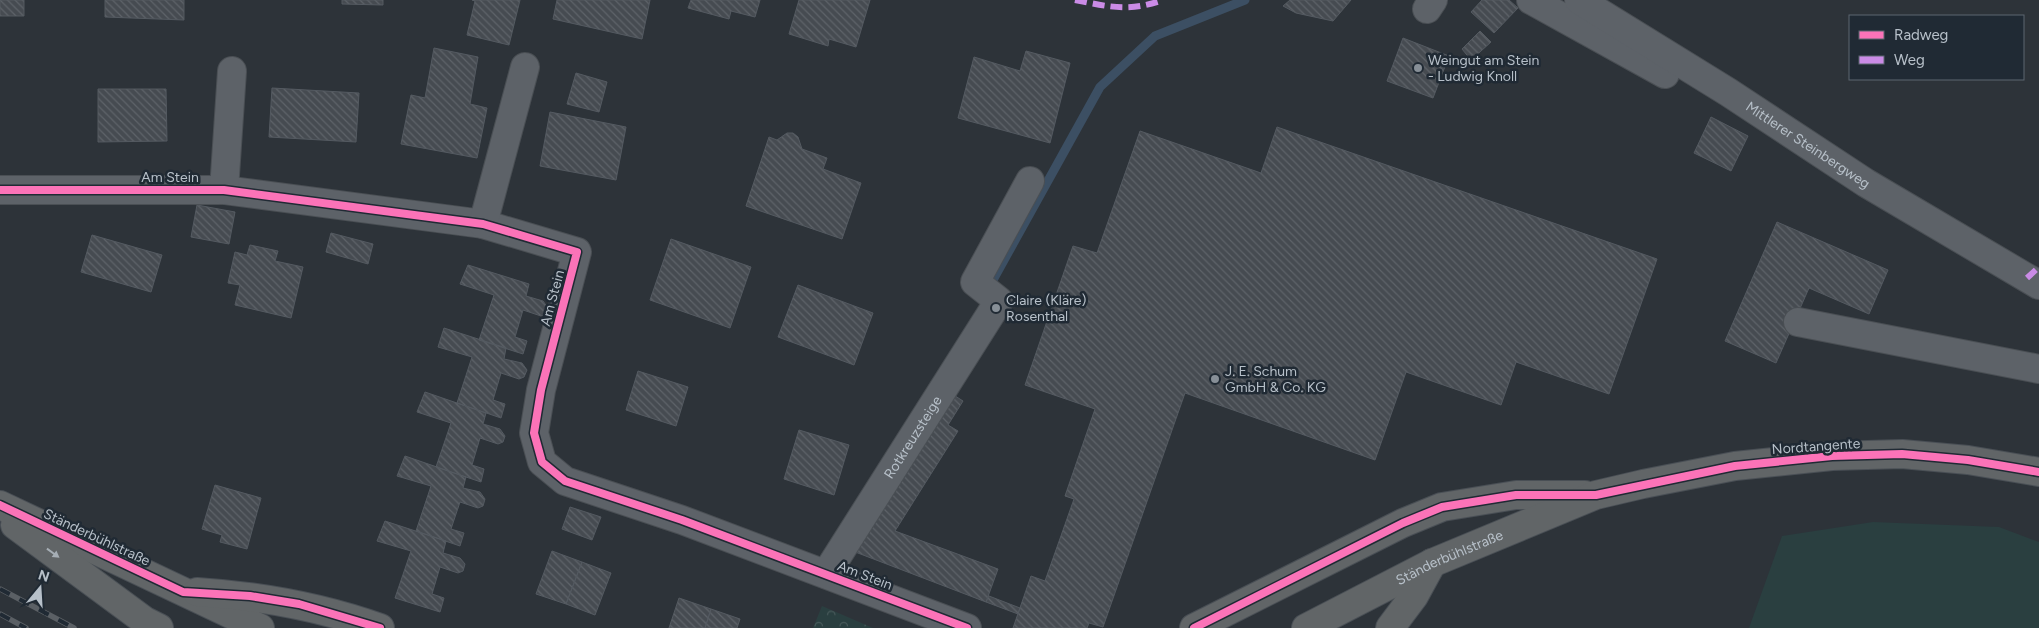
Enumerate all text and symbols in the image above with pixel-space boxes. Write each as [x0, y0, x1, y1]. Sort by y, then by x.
legend [1849, 15, 2024, 80]
text: Radweg [1894, 26, 1948, 44]
text: Weg [1894, 51, 1925, 69]
place label: Weingut am Stein - Ludwig Knoll [1428, 52, 1540, 85]
marker: Weingut am Stein - Ludwig Knoll [1412, 62, 1424, 74]
street label: Mittlerer Steinbergweg [1742, 98, 1873, 192]
street label: Am Stein [141, 169, 199, 186]
street label: Am Stein [537, 268, 568, 328]
place label: Claire (Kläre) Rosenthal [1006, 292, 1086, 325]
marker: Claire (Kläre) Rosenthal [990, 302, 1002, 314]
place label: J. E. Schum GmbH & Co. KG [1225, 363, 1326, 396]
marker: J. E. Schum GmbH & Co. KG [1209, 373, 1221, 385]
street label: Rotkreuzsteige [881, 393, 946, 482]
street label: Nordtangente [1771, 435, 1861, 458]
street label: Ständerbühlstraße [41, 505, 153, 570]
street label: Ständerbühlstraße [1393, 526, 1506, 589]
one-way arrow [46, 548, 59, 559]
street label: Am Stein [835, 557, 895, 594]
north arrow [15, 563, 65, 613]
text: N [36, 566, 52, 586]

